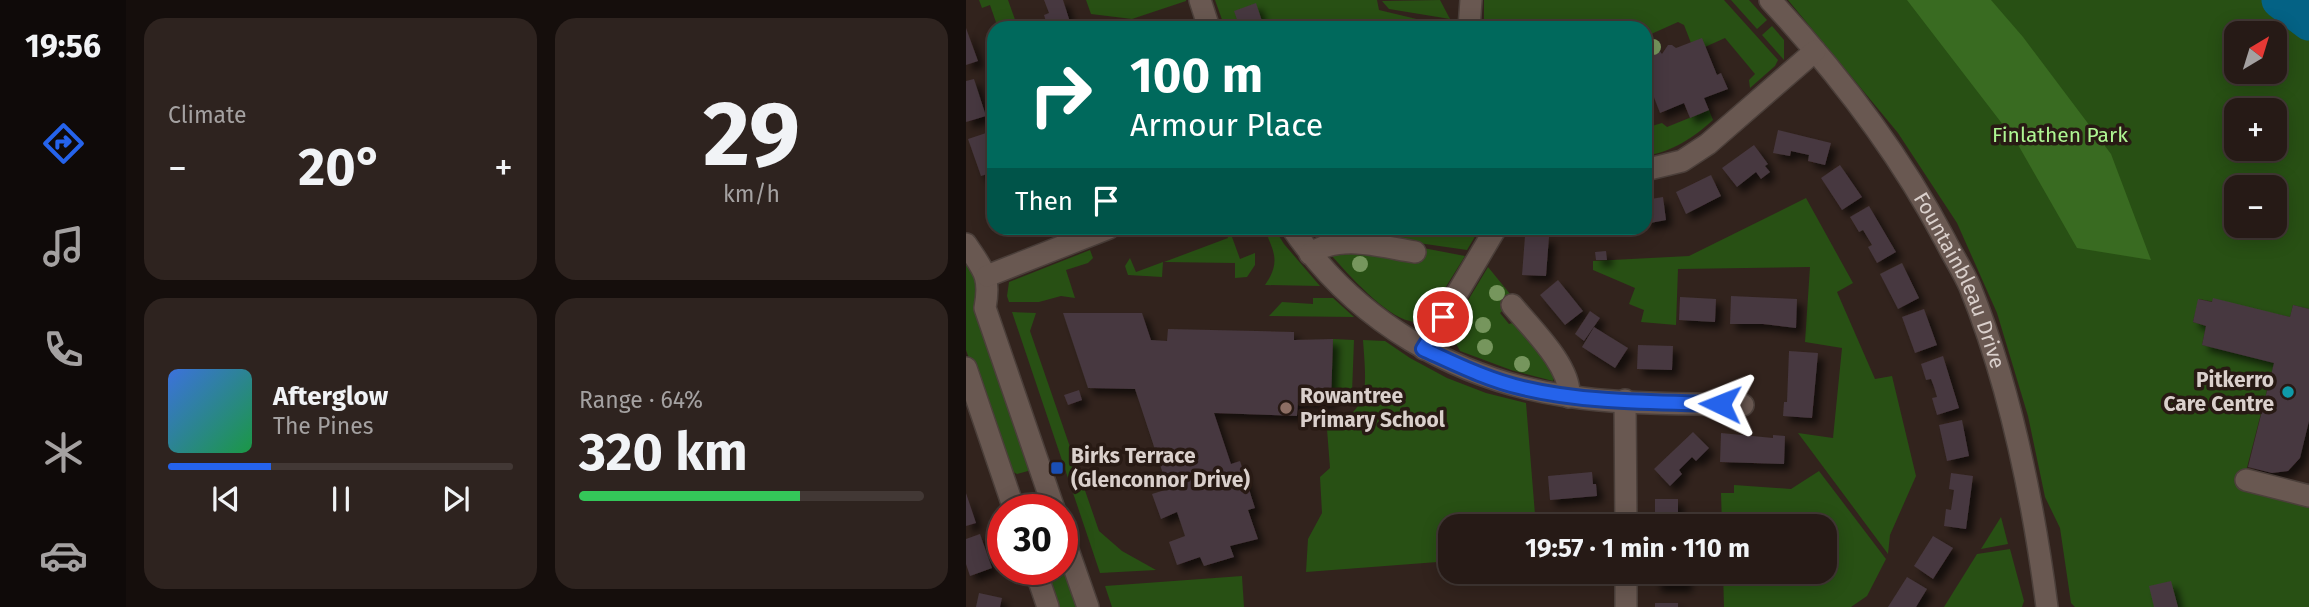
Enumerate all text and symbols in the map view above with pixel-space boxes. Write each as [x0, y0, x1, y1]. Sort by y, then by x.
north arrow [2224, 21, 2287, 84]
map controls [2224, 21, 2287, 238]
text: 19:56 [25, 27, 101, 65]
text: 100 m [1130, 46, 1263, 105]
icon: right [1015, 49, 1106, 140]
text: 29 [703, 80, 800, 189]
button: + [2224, 98, 2287, 161]
text: Climate [168, 101, 247, 129]
text: Armour Place [1130, 106, 1323, 144]
icon: directions [39, 119, 88, 168]
park label: Finlathen Park [1992, 122, 2128, 148]
text: 20° [298, 136, 383, 199]
text: − [168, 145, 187, 191]
text: + [494, 145, 513, 191]
button: − [2224, 175, 2287, 238]
text: km/h [723, 180, 780, 208]
icon: arrive [1087, 182, 1125, 220]
text: Then [1015, 186, 1073, 217]
street label: Fountainbleau Drive [1908, 187, 2011, 372]
icon: music [39, 222, 88, 271]
pin [1413, 287, 1473, 347]
icon: arrive [1424, 298, 1462, 336]
icon: phone [39, 325, 88, 374]
position arrow [1683, 367, 1757, 441]
place label: Pitkerro Care Centre [2163, 367, 2274, 417]
text: Afterglow [273, 381, 388, 412]
place label: Rowantree Primary School [1300, 383, 1446, 433]
marker: Pitkerro Care Centre [2280, 384, 2296, 400]
text: Range · 64% [579, 386, 703, 414]
marker: Rowantree Primary School [1278, 400, 1294, 416]
text: The Pines [273, 412, 374, 440]
text: 320 km [579, 421, 748, 484]
icon: climate [39, 428, 88, 477]
place label: Birks Terrace (Glenconnor Drive) [1071, 443, 1250, 493]
marker: Birks Terrace (Glenconnor Drive) [1049, 460, 1065, 476]
icon: previous [207, 480, 245, 518]
icon: pause [322, 480, 360, 518]
icon: next [437, 480, 475, 518]
speed limit sign: 30 [987, 494, 1078, 585]
icon: car [39, 531, 88, 580]
text: 19:57 · 1 min · 110 m [1525, 533, 1750, 564]

